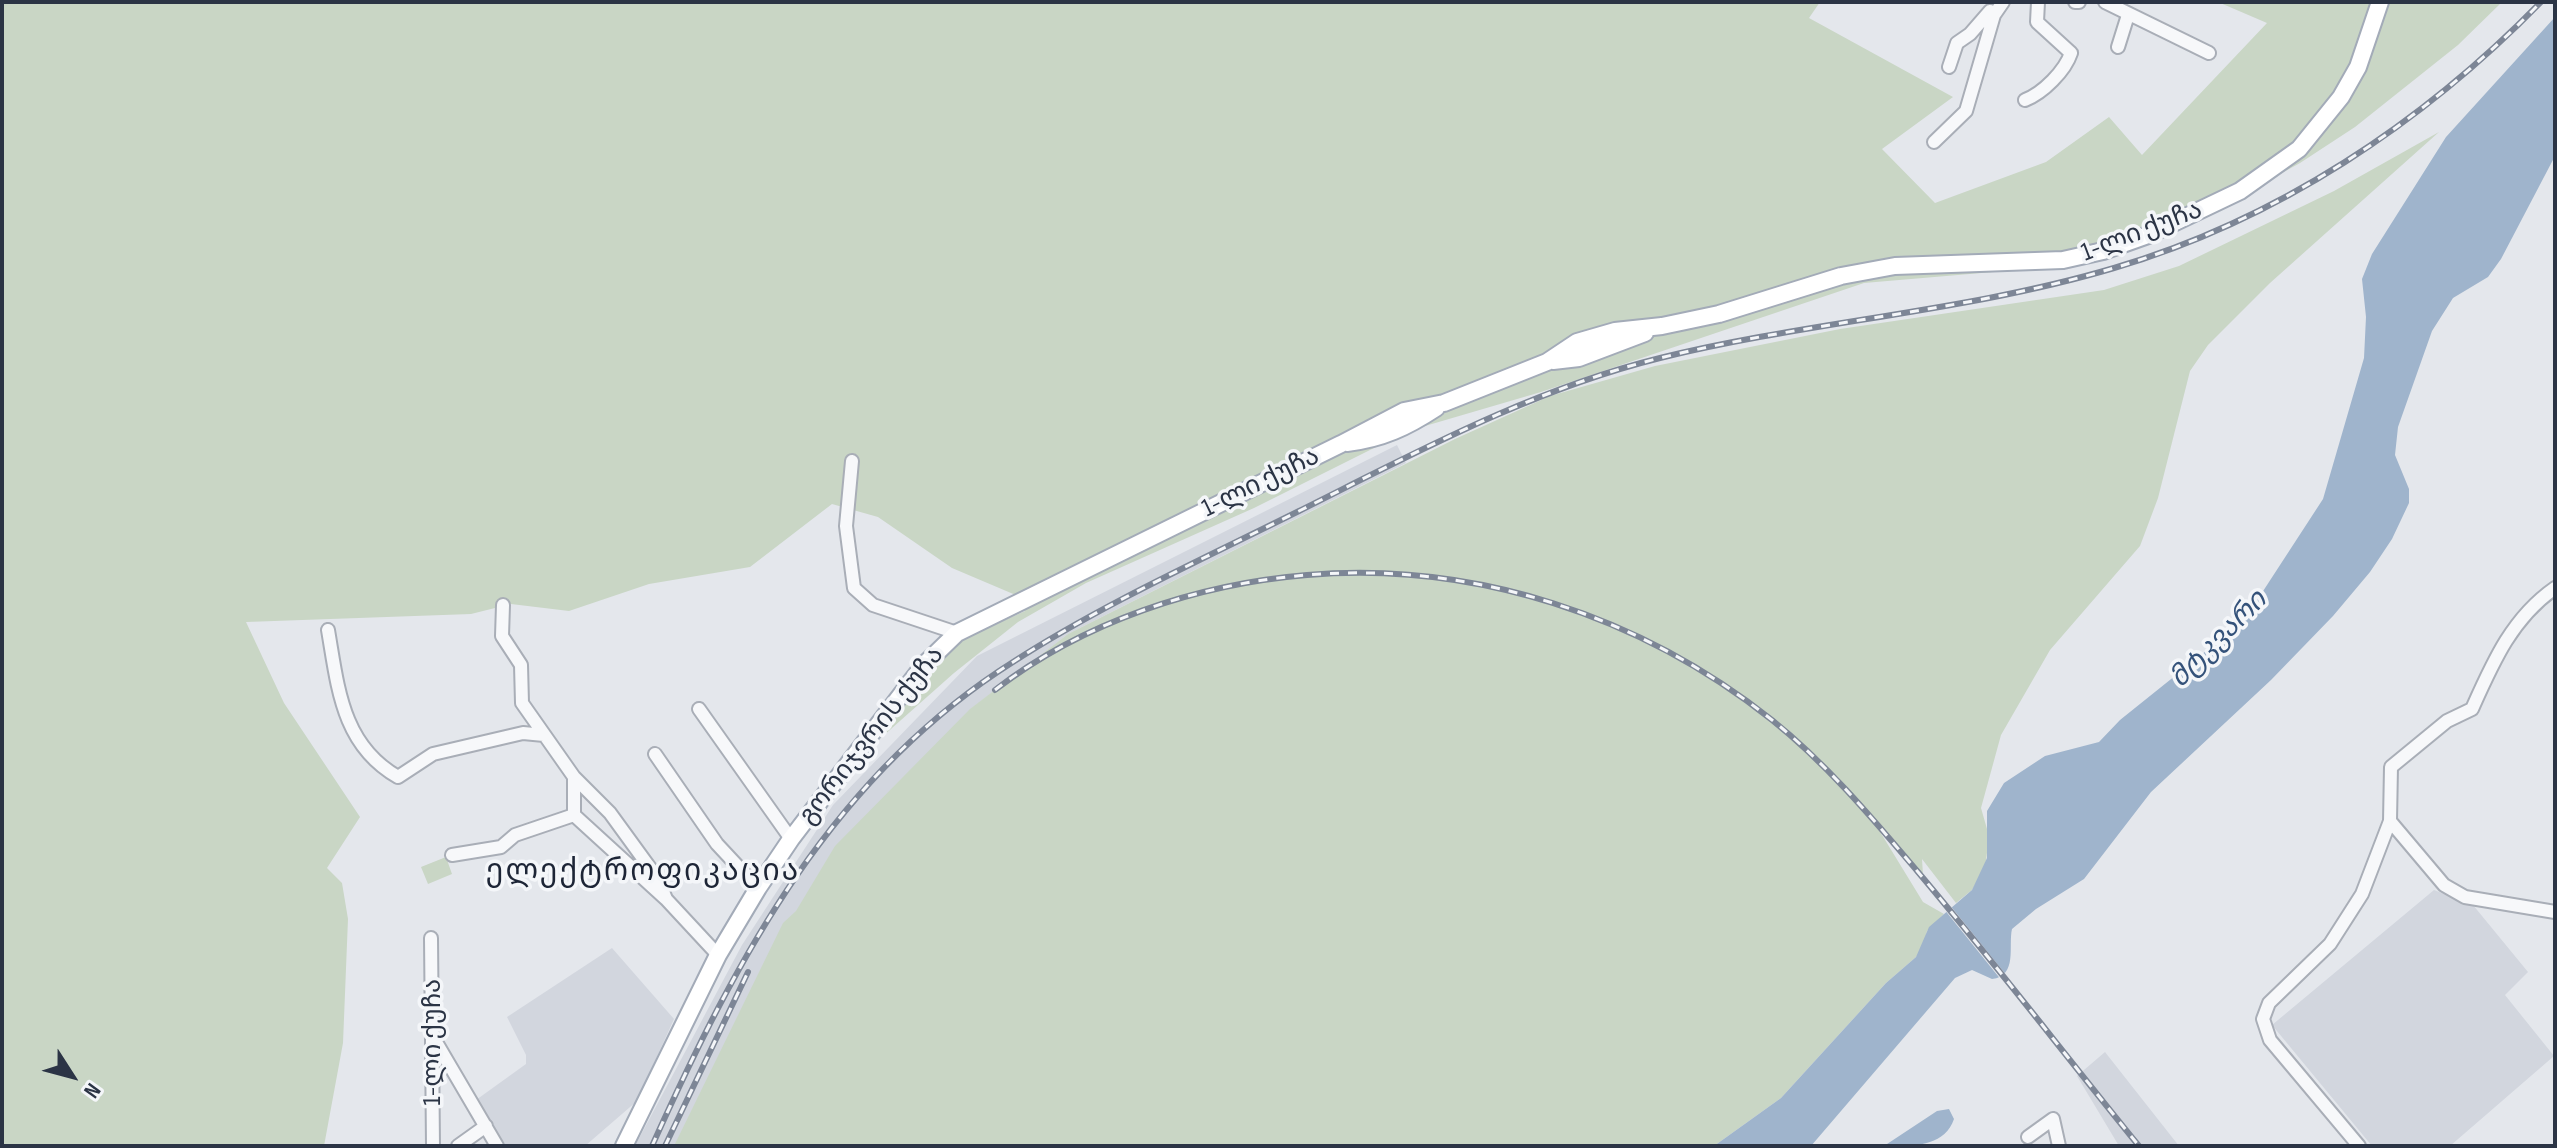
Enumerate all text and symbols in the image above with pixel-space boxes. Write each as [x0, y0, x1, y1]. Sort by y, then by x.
street label: 1-ლი ქუჩა [2077, 195, 2207, 269]
street label: 1-ლი ქუჩა [1197, 441, 1325, 525]
water label: მტკვარი [2163, 584, 2275, 696]
street label: გორიჯვრის ქუჩა [793, 641, 951, 831]
district label: ელექტროფიკაცია [486, 854, 800, 890]
street label: 1-ლი ქუჩა [417, 979, 449, 1105]
north arrow [32, 1036, 112, 1116]
text: N [77, 1078, 106, 1103]

